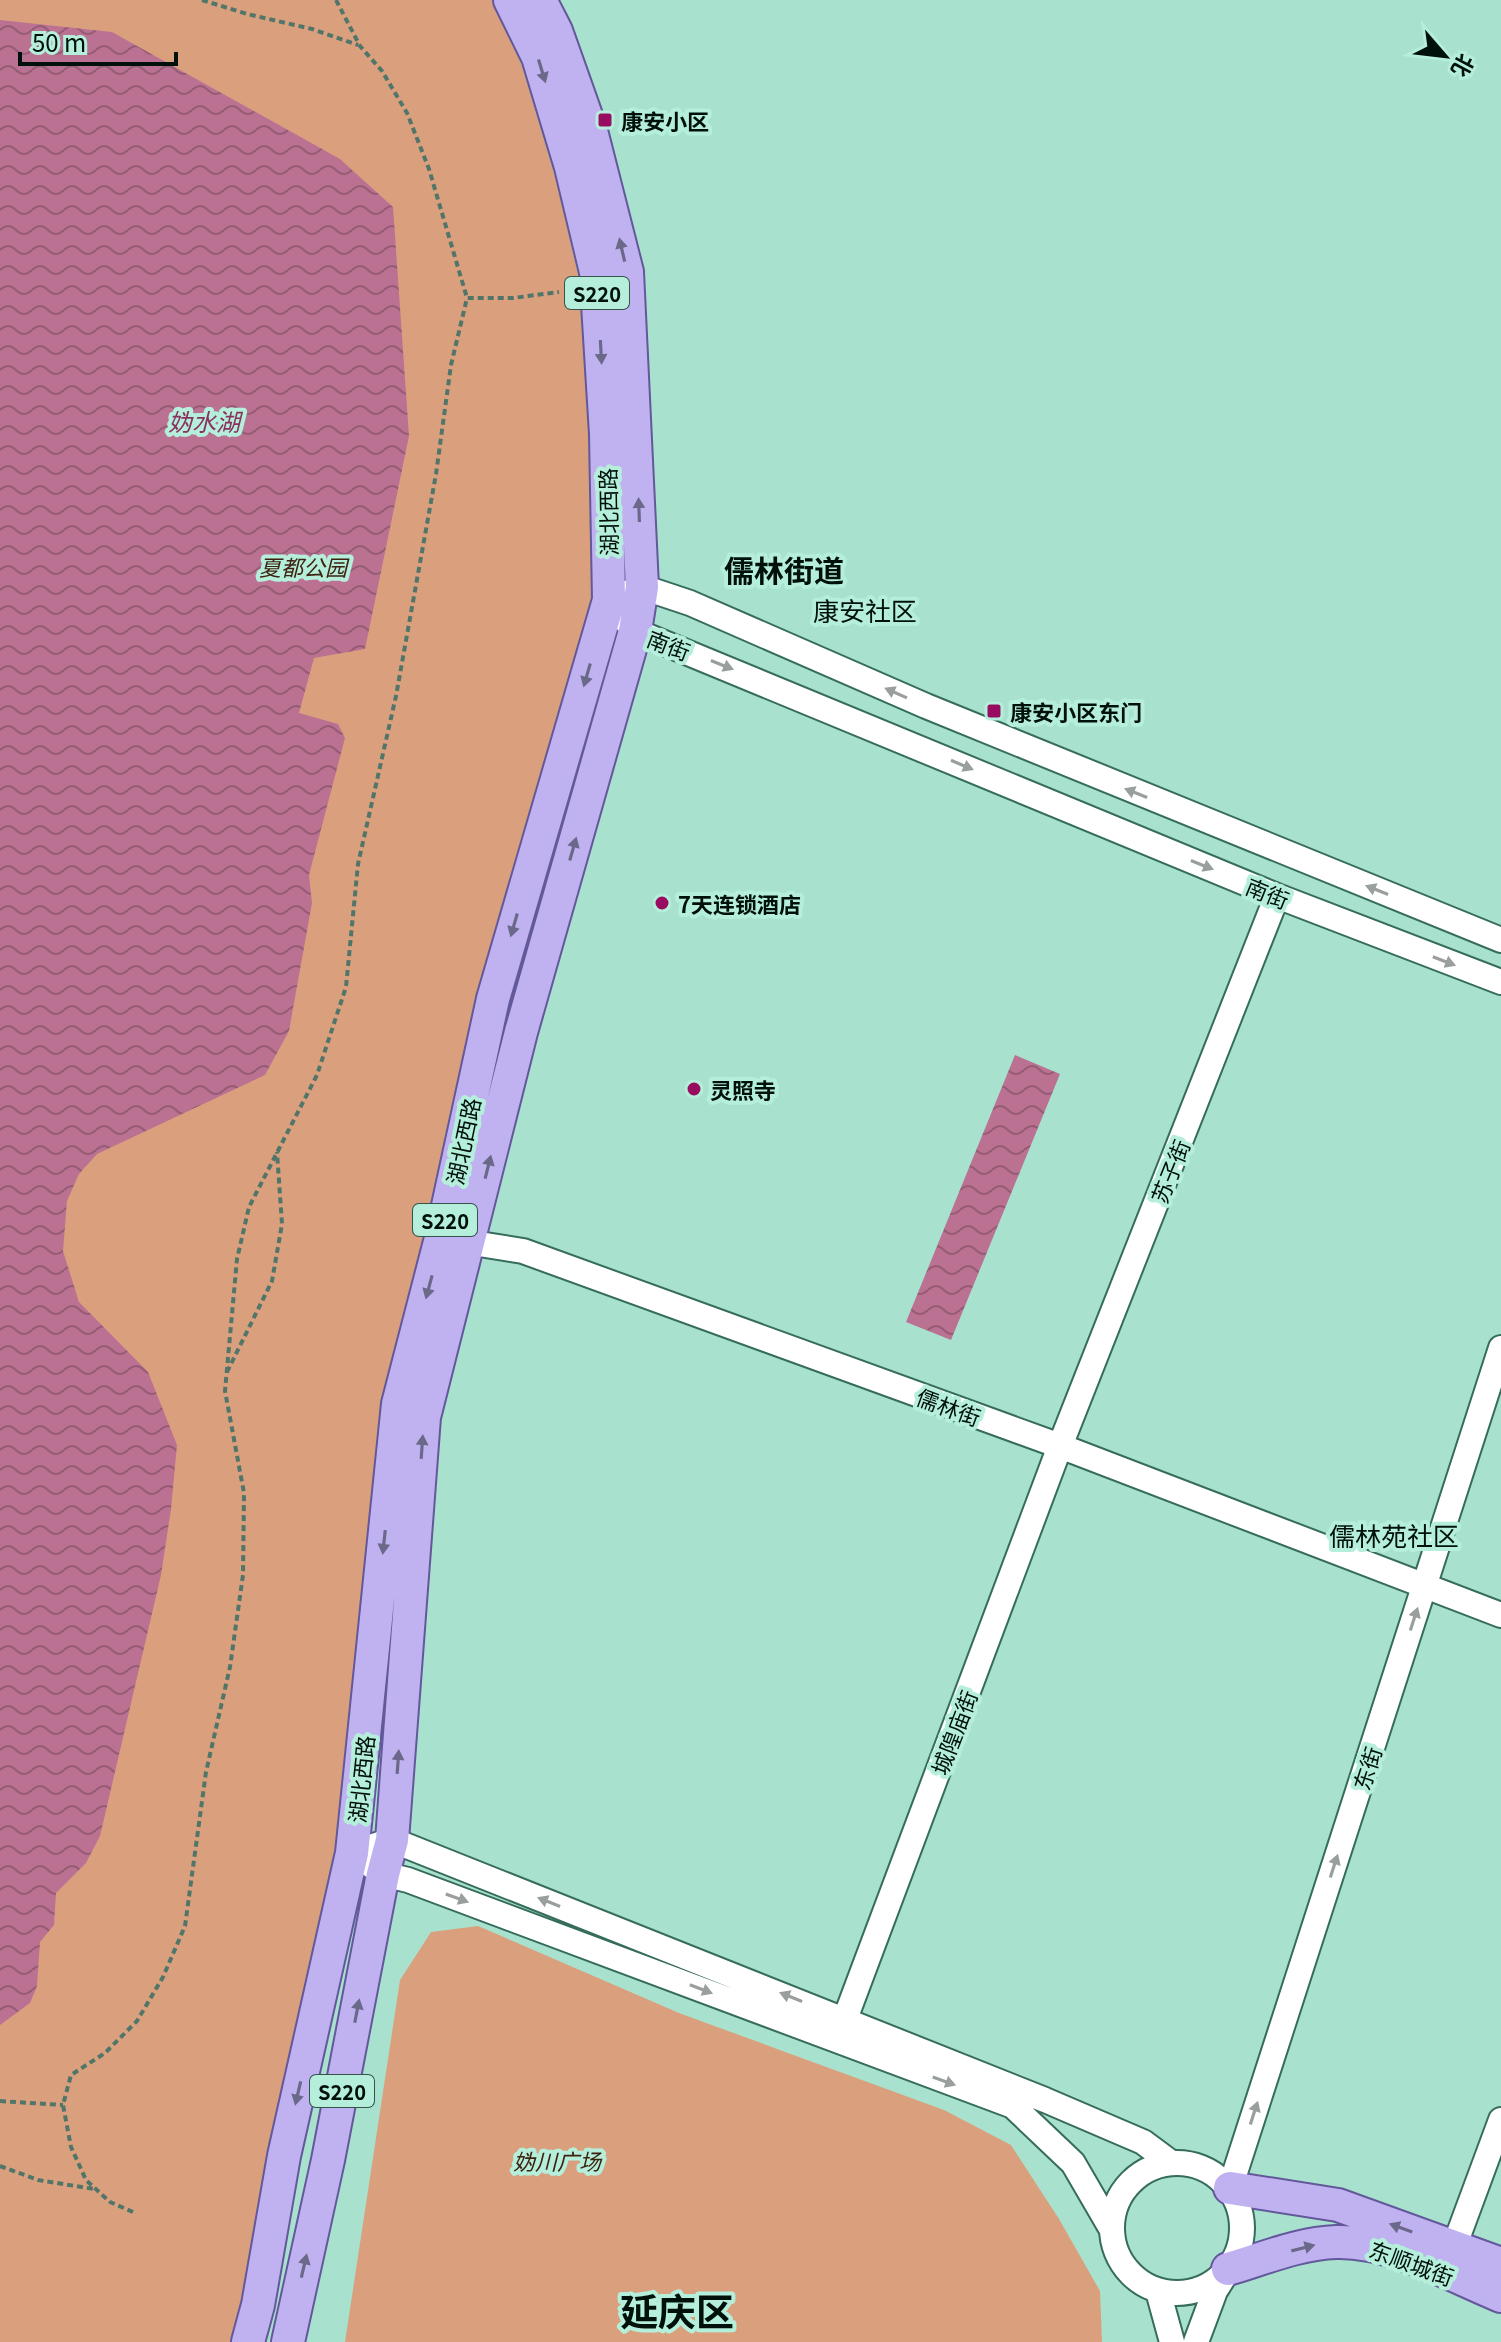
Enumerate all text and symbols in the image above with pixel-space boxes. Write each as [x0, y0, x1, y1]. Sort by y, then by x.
scale bar [20, 16, 176, 66]
north arrow [1405, 16, 1485, 96]
text: 50 m [32, 24, 86, 59]
text: 北 [1445, 49, 1484, 84]
one-way arrow [536, 59, 549, 83]
place label: 康安小区 [621, 104, 709, 136]
marker: 康安小区 [596, 111, 614, 129]
one-way arrow [615, 238, 628, 263]
road number: S220 [565, 277, 629, 309]
one-way arrow [595, 340, 608, 365]
water label: 妫水湖 [168, 403, 244, 438]
street label: 湖北西路 [590, 468, 624, 556]
one-way arrow [633, 497, 646, 522]
district label: 儒林街道 [724, 547, 844, 591]
park label: 夏都公园 [259, 550, 350, 582]
district label: 康安社区 [813, 591, 917, 628]
street label: 南街 [643, 621, 695, 667]
one-way arrow [710, 659, 734, 672]
one-way arrow [580, 664, 593, 688]
one-way arrow [884, 686, 907, 700]
place label: 康安小区东门 [1010, 695, 1142, 727]
marker: 康安小区东门 [985, 702, 1003, 720]
one-way arrow [950, 759, 974, 772]
one-way arrow [1124, 786, 1148, 799]
one-way arrow [567, 837, 580, 861]
one-way arrow [1190, 859, 1214, 872]
street label: 南街 [1242, 869, 1294, 915]
one-way arrow [1365, 884, 1389, 897]
place label: 7天连锁酒店 [678, 887, 801, 919]
marker: 7天连锁酒店 [653, 894, 671, 912]
one-way arrow [508, 912, 520, 937]
one-way arrow [1432, 955, 1456, 967]
place label: 灵照寺 [710, 1073, 776, 1105]
marker: 灵照寺 [685, 1080, 703, 1098]
street label: 湖北西路 [437, 1095, 487, 1187]
street label: 苏子街 [1142, 1134, 1196, 1208]
one-way arrow [482, 1154, 494, 1179]
road number: S220 [413, 1204, 477, 1236]
one-way arrow [422, 1274, 434, 1299]
street label: 儒林街 [913, 1380, 985, 1432]
one-way arrow [416, 1434, 429, 1459]
district label: 儒林苑社区 [1329, 1516, 1459, 1553]
one-way arrow [377, 1530, 390, 1555]
one-way arrow [1408, 1606, 1421, 1630]
street label: 城隍庙街 [922, 1685, 984, 1779]
street label: 湖北西路 [339, 1734, 381, 1824]
street label: 东街 [1344, 1742, 1388, 1794]
one-way arrow [392, 1749, 405, 1774]
one-way arrow [1328, 1854, 1341, 1878]
one-way arrow [445, 1893, 469, 1905]
one-way arrow [537, 1895, 561, 1908]
one-way arrow [689, 1983, 713, 1996]
one-way arrow [779, 1990, 803, 2003]
one-way arrow [351, 1998, 363, 2023]
road number: S220 [310, 2075, 374, 2107]
one-way arrow [932, 2075, 956, 2087]
one-way arrow [291, 2080, 304, 2105]
one-way arrow [1248, 2101, 1261, 2125]
park label: 妫川广场 [513, 2144, 603, 2176]
one-way arrow [1389, 2221, 1413, 2234]
street label: 东顺城街 [1365, 2232, 1459, 2292]
one-way arrow [1290, 2241, 1315, 2254]
one-way arrow [298, 2253, 311, 2278]
district label: 延庆区 [620, 2282, 734, 2337]

